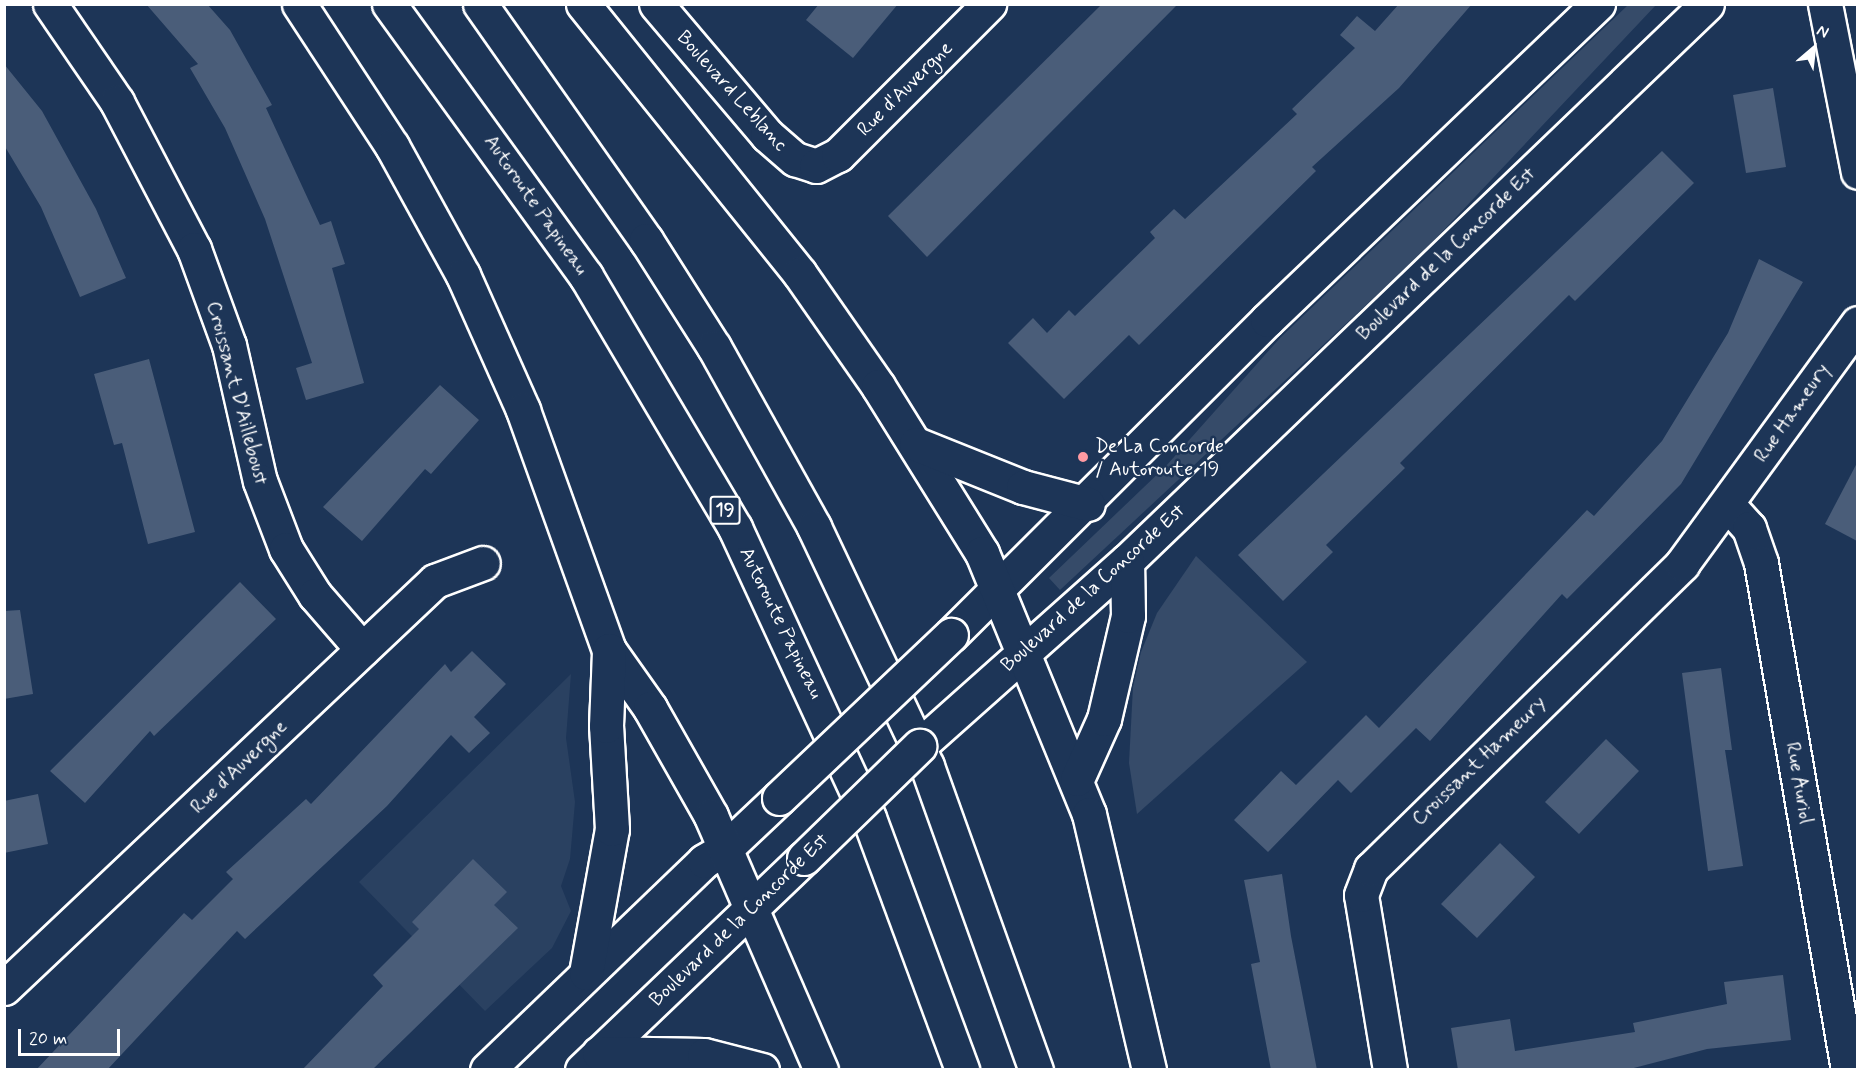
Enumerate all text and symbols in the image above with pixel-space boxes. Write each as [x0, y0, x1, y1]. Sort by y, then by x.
north arrow [1784, 18, 1844, 78]
text: N [1813, 20, 1832, 43]
street label: Boulevard Leblanc [672, 27, 792, 155]
street label: Rue d'Auvergne [852, 36, 958, 142]
street label: Autoroute Papineau [478, 130, 594, 280]
street label: Boulevard de la Concorde Est [1352, 163, 1540, 345]
street label: Croissant D'Ailleboust [201, 298, 273, 488]
street label: Rue Hameury [1749, 358, 1835, 468]
place label: De La Concorde / Autoroute 19 [1095, 434, 1229, 481]
marker: De La Concorde / Autoroute 19 [1076, 450, 1090, 464]
road number: 19 [708, 495, 742, 525]
street label: Boulevard de la Concorde Est [996, 499, 1190, 677]
street label: Autoroute Papineau [734, 543, 828, 703]
street label: Croissant Hameury [1407, 691, 1551, 831]
street label: Rue d'Auvergne [186, 715, 292, 819]
street label: Rue Auriol [1780, 741, 1818, 825]
street label: Boulevard de la Concorde Est [645, 829, 833, 1011]
scale bar [21, 1017, 123, 1055]
text: 20 m [29, 1027, 67, 1051]

